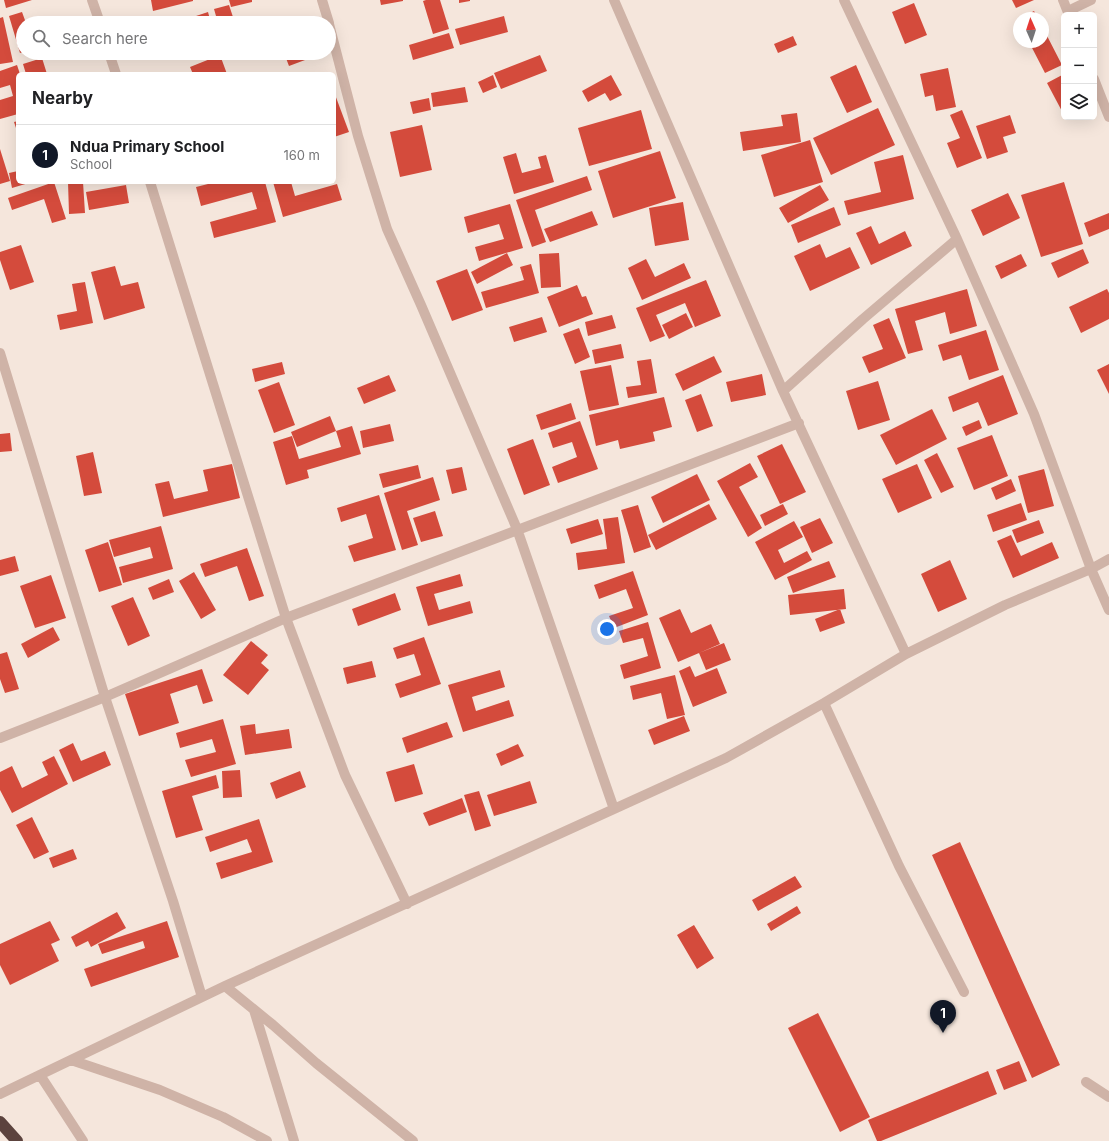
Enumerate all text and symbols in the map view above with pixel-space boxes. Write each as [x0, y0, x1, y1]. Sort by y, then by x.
north arrow [1013, 12, 1049, 48]
map controls [1061, 12, 1097, 120]
button: + [1061, 12, 1097, 48]
search box [16, 16, 336, 60]
icon: search [30, 27, 52, 49]
text: Search here [62, 29, 148, 48]
button: − [1061, 48, 1097, 84]
button: layers [1061, 84, 1097, 120]
text: Nearby [32, 88, 93, 108]
text: Ndua Primary School [70, 137, 224, 156]
text: 1 [42, 147, 48, 163]
text: 160 m [283, 147, 320, 163]
text: School [70, 156, 112, 172]
your location [597, 619, 617, 639]
pin: 1 [930, 1000, 956, 1033]

